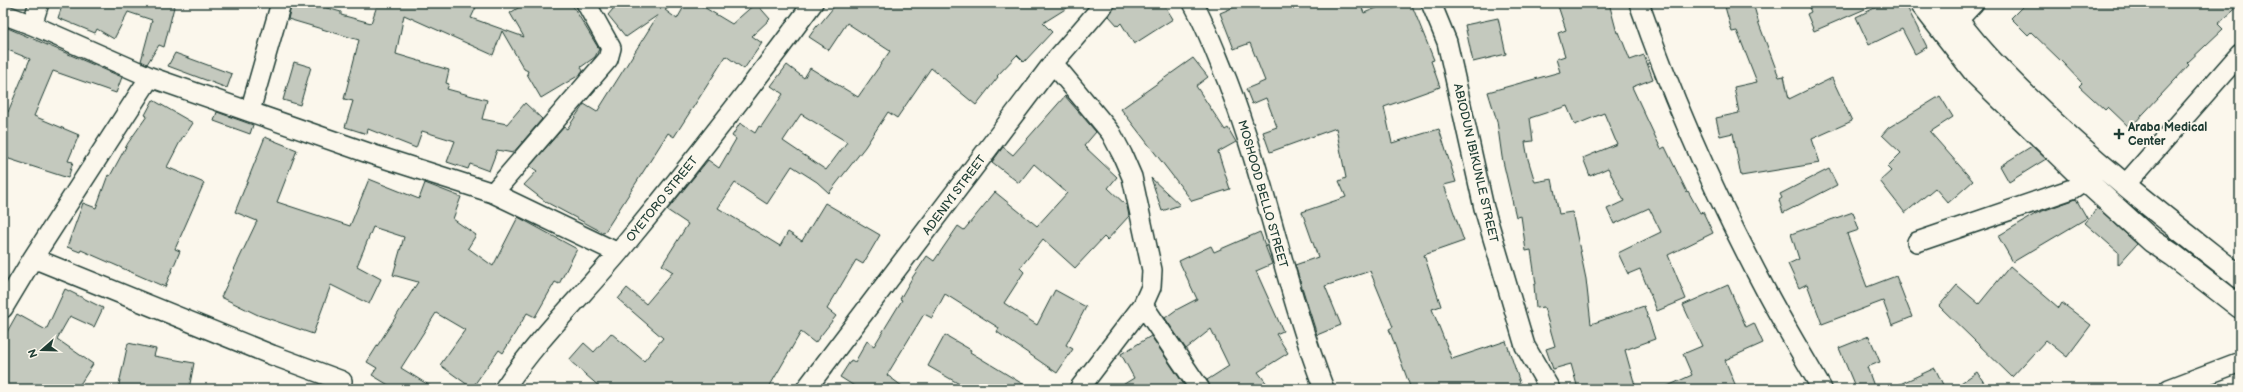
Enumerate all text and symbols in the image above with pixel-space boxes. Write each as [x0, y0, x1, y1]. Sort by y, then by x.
street label: ABIODUN IBIKUNLE STREET [1450, 82, 1501, 245]
street label: MOSHOOD BELLO STREET [1234, 118, 1291, 271]
place label: Araba Medical Center [2127, 120, 2207, 149]
marker: Araba Medical Center [2113, 128, 2125, 140]
street label: ADENIYI STREET [919, 152, 990, 238]
street label: OYETORO STREET [623, 153, 702, 245]
north arrow [22, 330, 62, 370]
text: N [26, 347, 41, 359]

